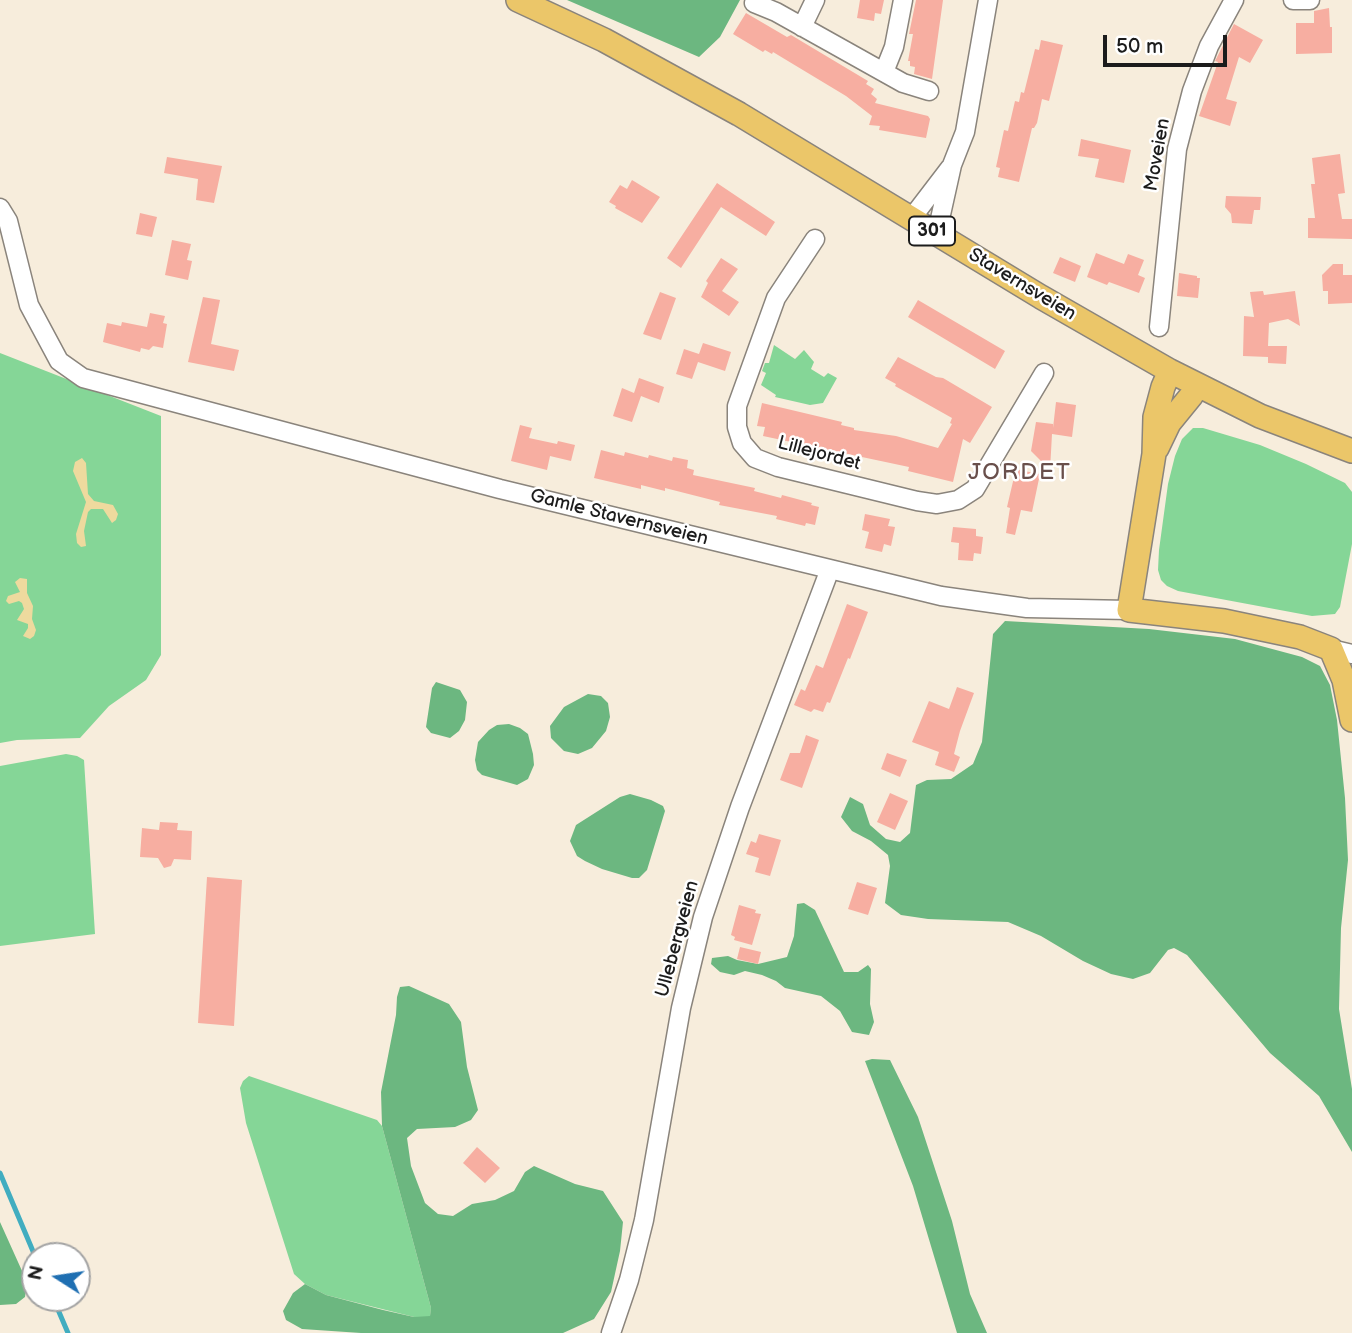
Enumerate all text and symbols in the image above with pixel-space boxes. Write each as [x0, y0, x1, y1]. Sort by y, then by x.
scale bar [1107, 21, 1231, 65]
text: 50 m [1116, 34, 1163, 59]
street label: Moveien [1140, 117, 1176, 193]
road number: 301 [909, 216, 955, 246]
street label: Stavernsveien [964, 244, 1080, 326]
street label: Lillejordet [775, 432, 863, 476]
district label: JORDET [969, 459, 1071, 487]
street label: Gamle Stavernsveien [528, 485, 710, 551]
street label: Ullebergveien [652, 878, 704, 1000]
north arrow [21, 1242, 91, 1312]
text: N [24, 1264, 50, 1282]

